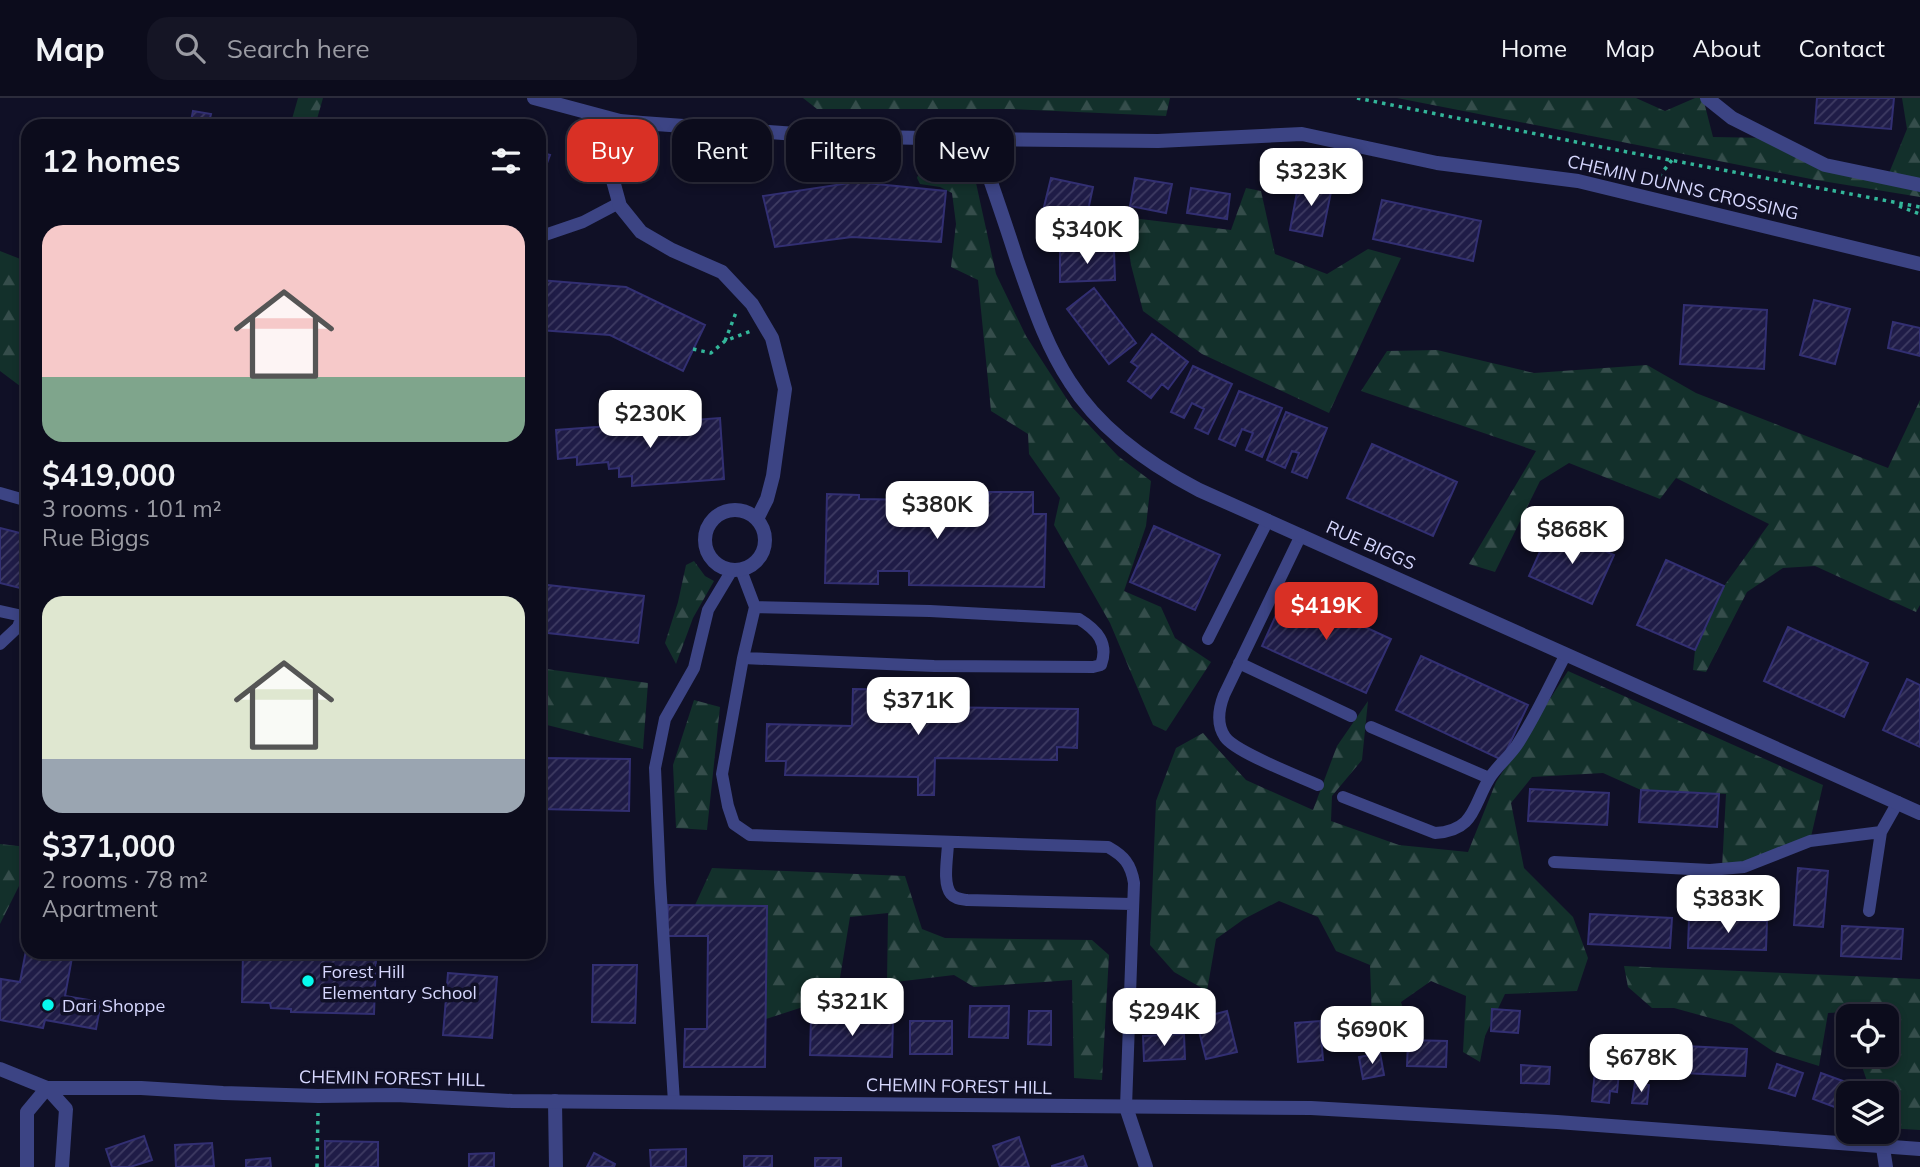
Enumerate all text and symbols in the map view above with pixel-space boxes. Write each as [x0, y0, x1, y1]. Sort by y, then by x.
search box [147, 17, 637, 80]
text: Map [35, 28, 105, 69]
icon: search [171, 29, 209, 67]
text: Search here [227, 32, 370, 65]
text: Home [1501, 33, 1567, 63]
text: Map [1605, 33, 1655, 63]
text: About [1693, 33, 1761, 63]
text: Contact [1799, 33, 1885, 63]
chip: Buy [567, 119, 658, 182]
chip: Rent [672, 119, 772, 182]
chip: Filters [786, 119, 901, 182]
chip: New [915, 119, 1014, 182]
text: 12 homes [42, 142, 181, 180]
icon: filters [487, 142, 525, 180]
pin: $323K [1262, 148, 1360, 208]
street label: CHEMIN DUNNS CROSSING [1565, 149, 1801, 225]
text: $323K [1276, 156, 1346, 185]
pin: $340K [1038, 206, 1136, 266]
text: $340K [1052, 214, 1122, 243]
icon: home [221, 271, 347, 397]
pin: $230K [601, 390, 699, 450]
text: $230K [615, 398, 685, 427]
text: $419,000 [42, 456, 175, 494]
pin: $380K [888, 482, 986, 541]
text: $380K [902, 489, 972, 518]
text: 3 rooms · 101 m² [42, 494, 222, 523]
pin: $868K [1523, 506, 1621, 566]
text: $868K [1537, 514, 1607, 543]
street label: RUE BIGGS [1323, 515, 1419, 575]
text: Rue Biggs [42, 523, 150, 552]
pin: $419K [1277, 582, 1375, 642]
text: $419K [1291, 590, 1361, 619]
icon: home [221, 642, 347, 768]
pin: $371K [869, 678, 967, 737]
text: $371K [883, 685, 953, 714]
text: $371,000 [42, 827, 175, 865]
text: 2 rooms · 78 m² [42, 865, 208, 894]
pin: $383K [1679, 876, 1777, 935]
text: $383K [1693, 883, 1763, 912]
text: Apartment [42, 894, 158, 923]
place label: Forest Hill Elementary School [322, 960, 477, 1004]
marker: Forest Hill Elementary School [300, 973, 316, 989]
pin: $321K [803, 978, 901, 1038]
text: $321K [817, 986, 887, 1015]
pin: $294K [1115, 988, 1213, 1048]
place label: Dari Shoppe [62, 994, 165, 1017]
text: $294K [1129, 996, 1199, 1025]
marker: Dari Shoppe [40, 997, 56, 1013]
map controls [1836, 1004, 1899, 1144]
button: locate [1836, 1004, 1899, 1067]
pin: $690K [1323, 1006, 1421, 1066]
text: $690K [1337, 1014, 1407, 1043]
pin: $678K [1592, 1034, 1690, 1094]
text: $678K [1606, 1042, 1676, 1071]
street label: CHEMIN FOREST HILL [299, 1065, 485, 1091]
street label: CHEMIN FOREST HILL [866, 1073, 1052, 1099]
button: layers [1836, 1081, 1899, 1144]

